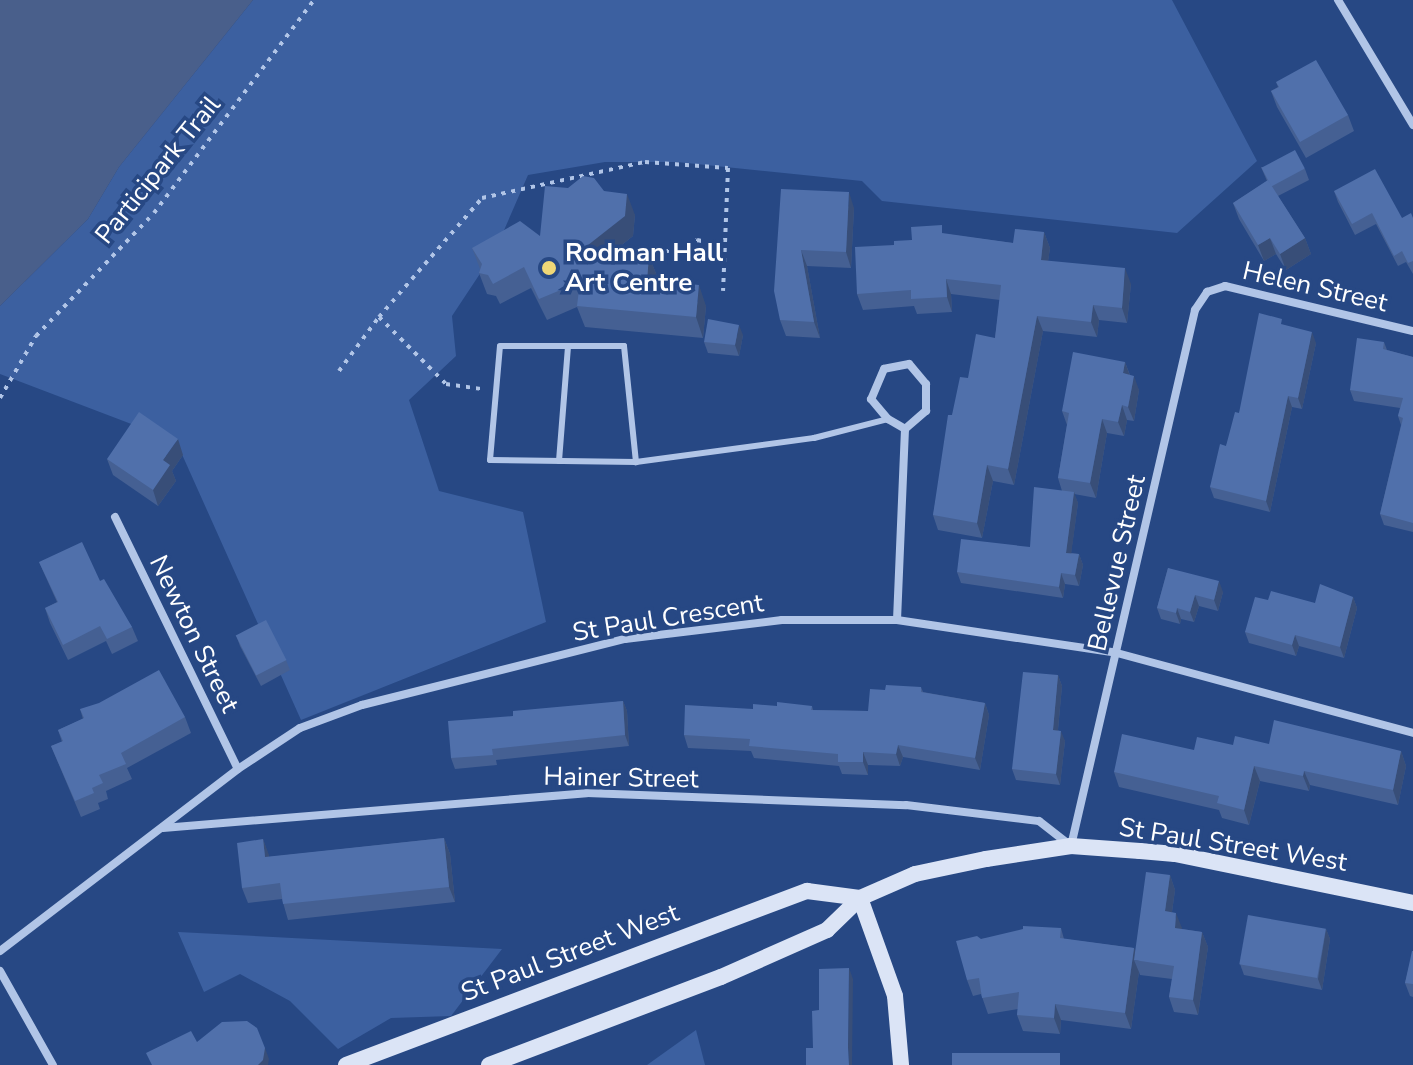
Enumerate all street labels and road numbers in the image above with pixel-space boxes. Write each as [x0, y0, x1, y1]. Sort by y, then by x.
street label: Participark Trail [89, 90, 227, 250]
street label: Helen Street [1240, 255, 1390, 319]
street label: Bellevue Street [1082, 472, 1152, 654]
street label: Newton Street [143, 550, 245, 718]
street label: St Paul Crescent [570, 588, 766, 648]
street label: Hainer Street [543, 761, 699, 795]
street label: St Paul Street West [1117, 812, 1349, 878]
street label: St Paul Street West [457, 897, 683, 1009]

